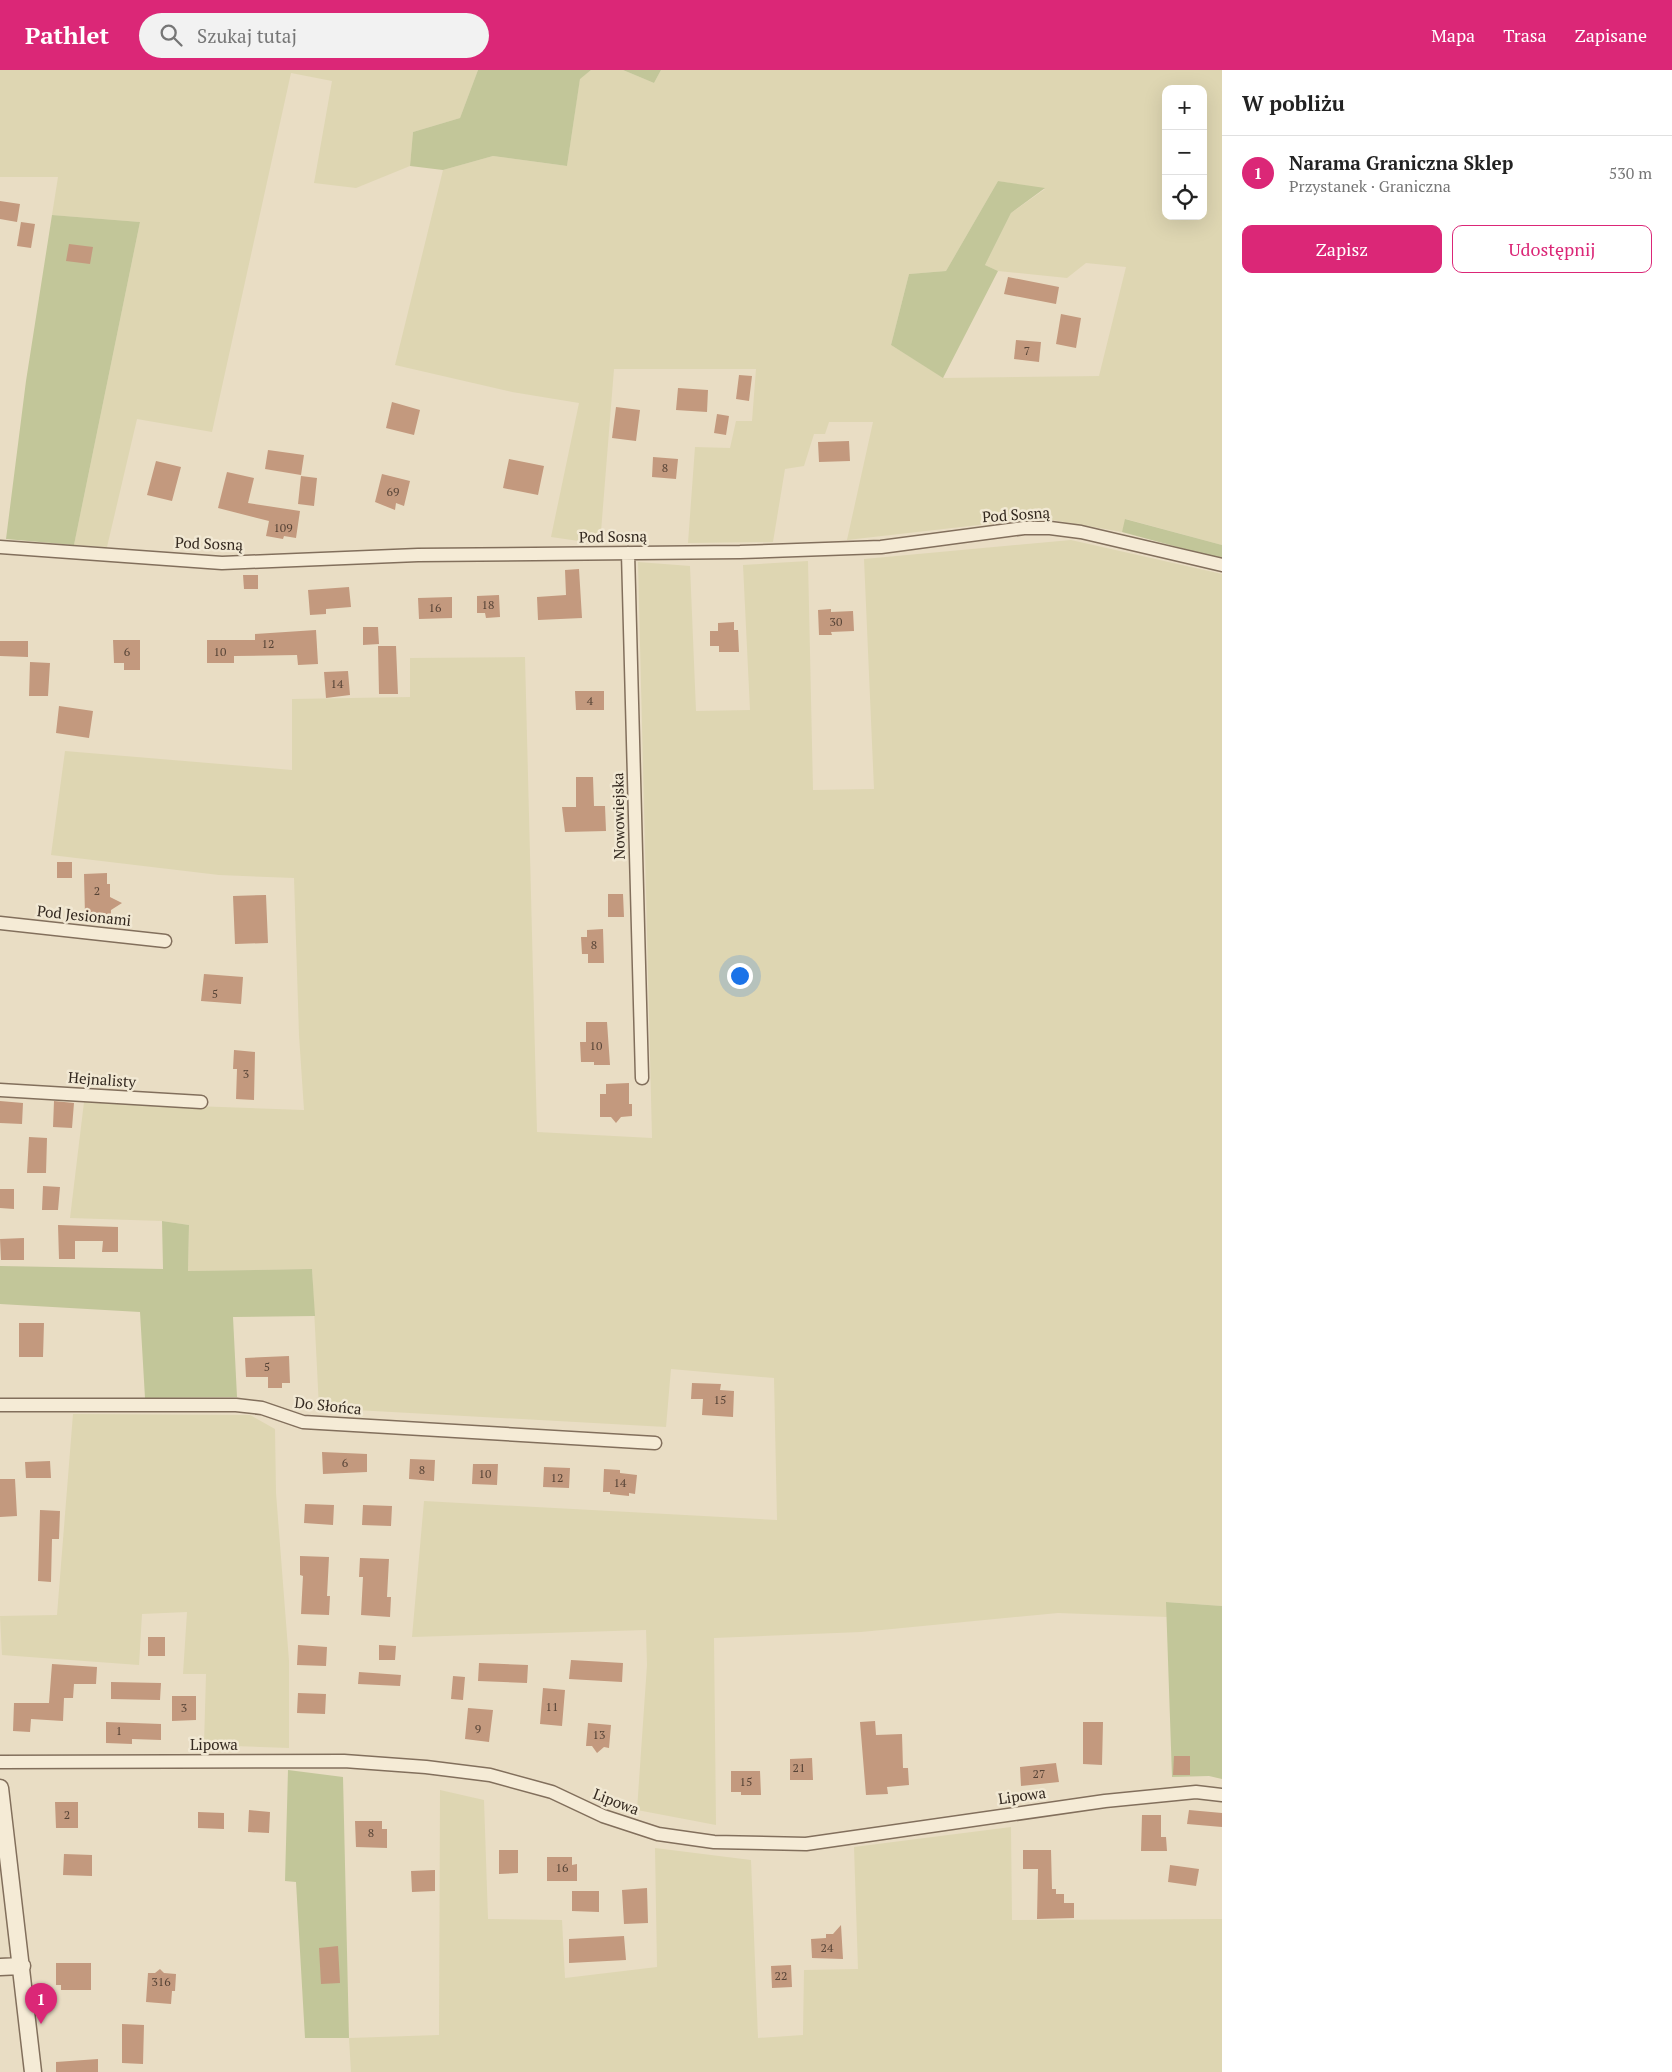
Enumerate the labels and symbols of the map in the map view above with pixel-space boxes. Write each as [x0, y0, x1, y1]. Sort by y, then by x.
house number: 7 [1024, 343, 1030, 358]
house number: 8 [662, 460, 668, 475]
house number: 69 [387, 484, 399, 499]
street label: Pod Sosną [981, 502, 1051, 526]
house number: 109 [273, 520, 293, 535]
street label: Pod Sosną [579, 525, 648, 547]
street label: Pod Sosną [175, 532, 244, 554]
house number: 18 [482, 597, 494, 612]
house number: 16 [429, 600, 442, 615]
house number: 30 [830, 614, 842, 629]
house number: 12 [262, 636, 274, 651]
house number: 6 [124, 644, 131, 659]
house number: 10 [214, 644, 226, 659]
house number: 14 [331, 676, 344, 691]
house number: 4 [587, 693, 594, 708]
street label: Nowowiejska [607, 772, 629, 860]
house number: 2 [94, 883, 100, 898]
street label: Pod Jesionami [36, 900, 132, 930]
house number: 8 [591, 937, 597, 952]
your location [727, 963, 753, 989]
house number: 5 [212, 986, 218, 1001]
house number: 10 [590, 1038, 602, 1053]
house number: 3 [243, 1066, 249, 1081]
street label: Hejnalisty [67, 1067, 137, 1091]
house number: 5 [264, 1359, 270, 1374]
street label: Do Słońca [294, 1392, 363, 1419]
house number: 15 [714, 1392, 726, 1407]
house number: 6 [342, 1455, 349, 1470]
house number: 8 [419, 1462, 425, 1477]
house number: 10 [479, 1466, 491, 1481]
house number: 12 [551, 1470, 563, 1485]
house number: 14 [614, 1475, 627, 1490]
house number: 11 [546, 1699, 558, 1714]
house number: 3 [181, 1700, 187, 1715]
house number: 9 [475, 1721, 481, 1736]
house number: 1 [116, 1723, 122, 1738]
house number: 13 [593, 1727, 605, 1742]
street label: Lipowa [190, 1734, 238, 1754]
house number: 21 [793, 1760, 805, 1775]
house number: 27 [1033, 1766, 1045, 1781]
house number: 15 [740, 1774, 752, 1789]
street label: Lipowa [997, 1782, 1047, 1808]
street label: Lipowa [590, 1783, 643, 1819]
house number: 2 [64, 1807, 70, 1822]
house number: 8 [368, 1825, 374, 1840]
house number: 16 [556, 1860, 569, 1875]
house number: 24 [821, 1940, 834, 1955]
house number: 22 [775, 1968, 787, 1983]
house number: 316 [151, 1974, 171, 1989]
pin: 1 [25, 1983, 57, 2024]

